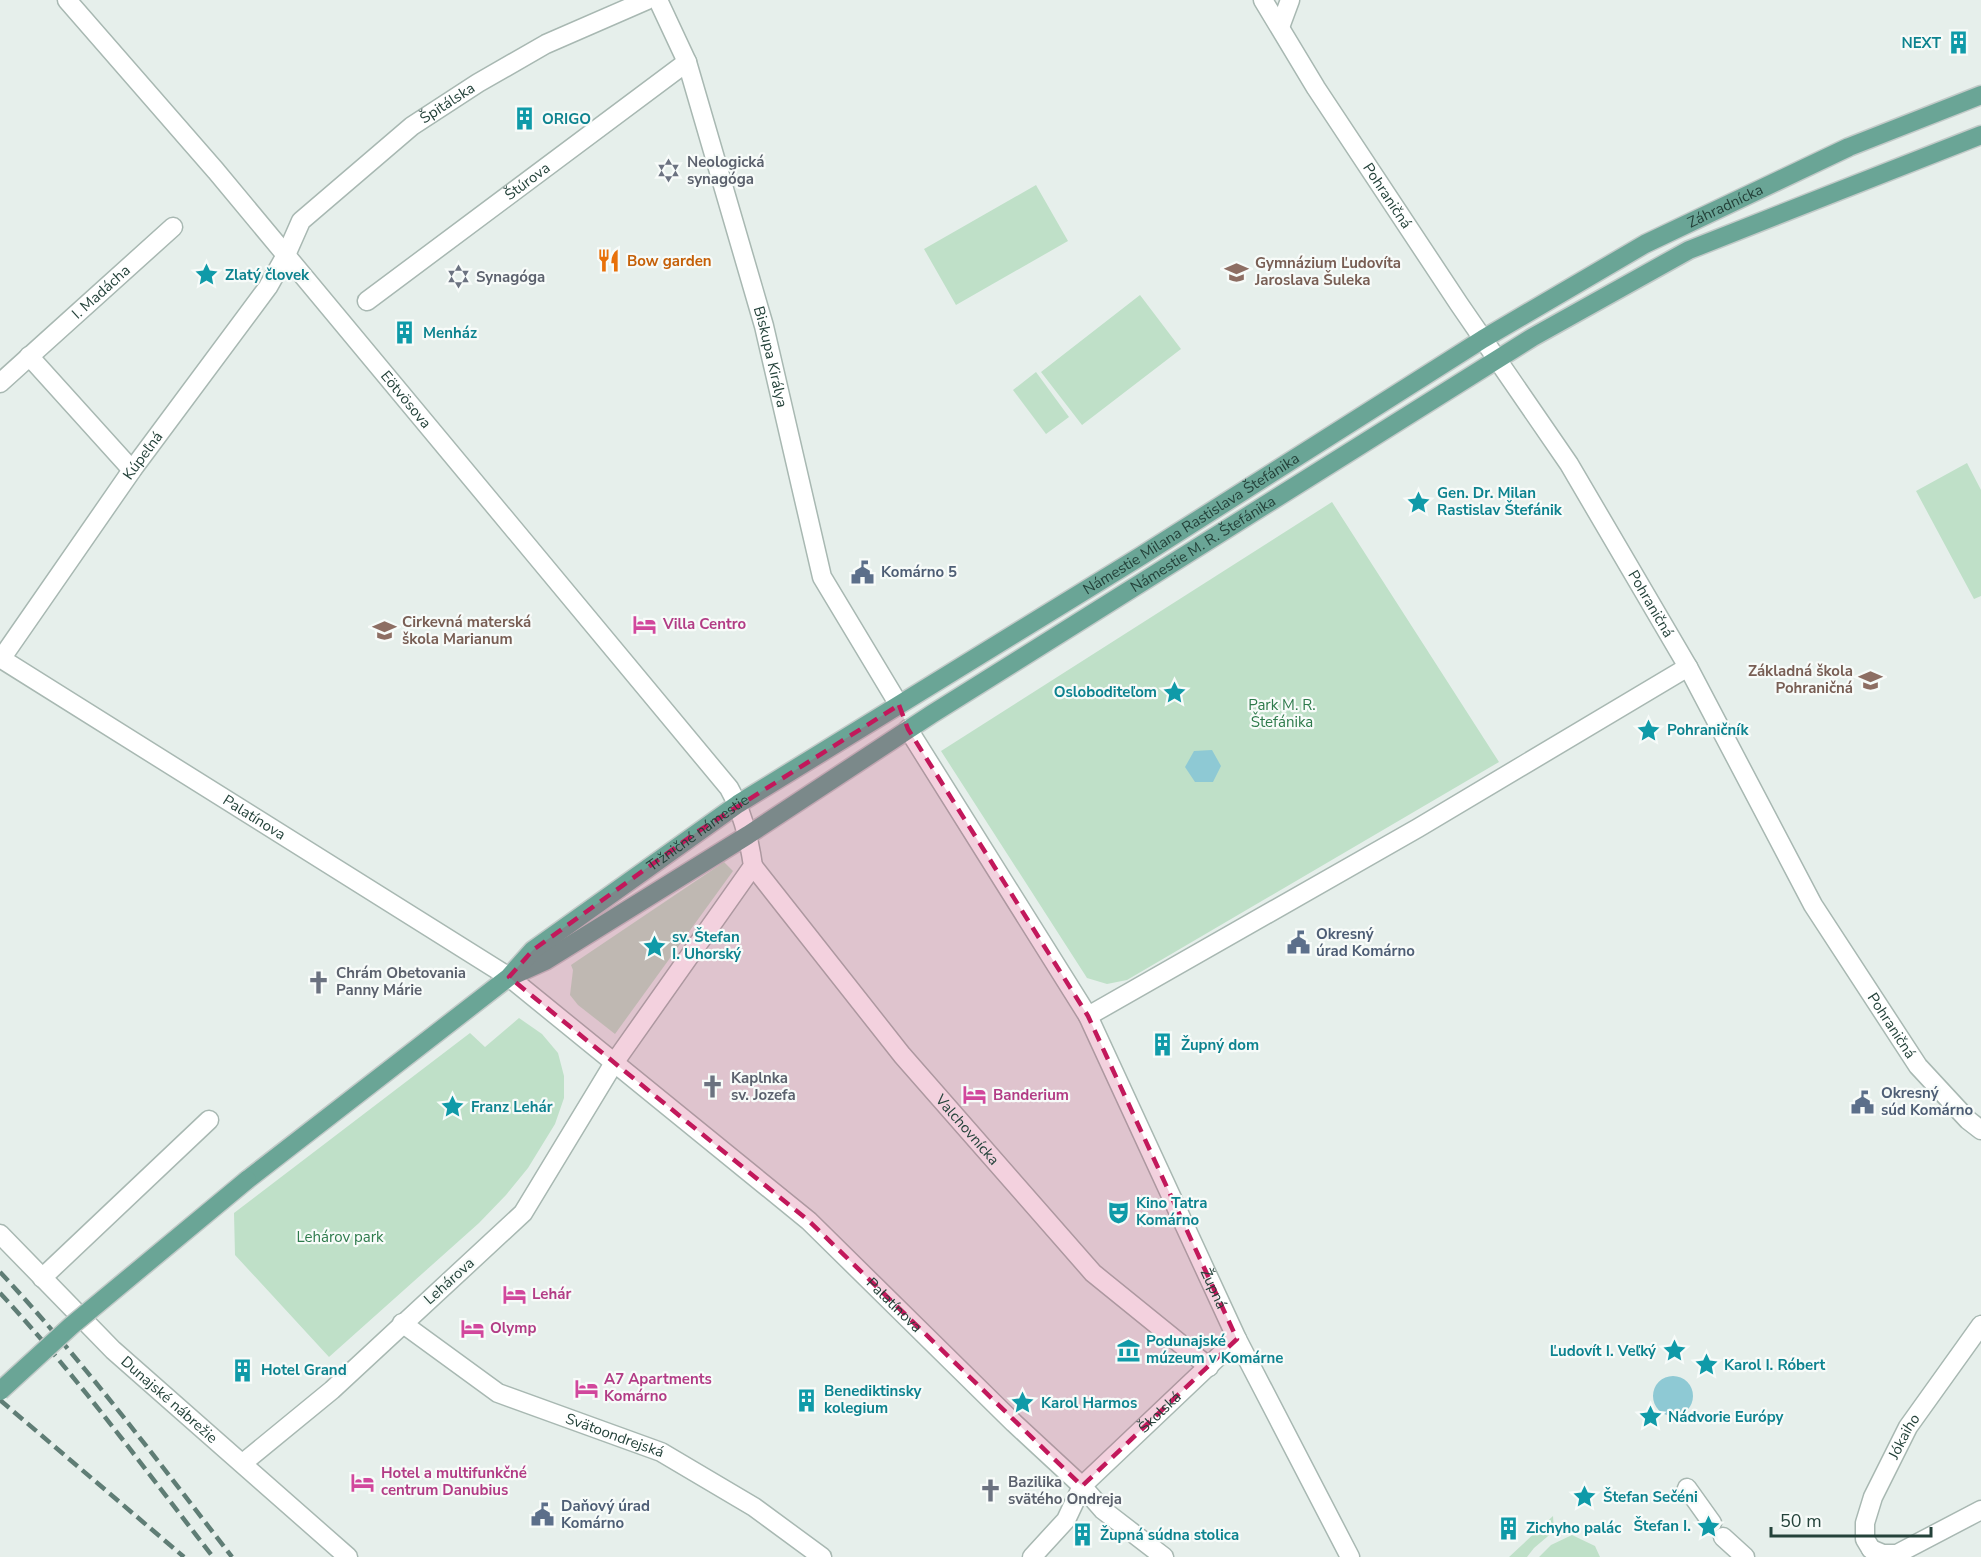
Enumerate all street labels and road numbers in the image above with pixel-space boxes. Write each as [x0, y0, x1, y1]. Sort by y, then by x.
street label: Špitálska [415, 78, 479, 128]
street label: Štúrova [500, 158, 554, 205]
street label: Pohraničná [1358, 159, 1416, 232]
street label: Záhradnícka [1684, 179, 1766, 232]
street label: I. Madácha [68, 260, 134, 323]
street label: Biskupa Királya [749, 304, 792, 409]
street label: Eötvösova [376, 366, 436, 433]
street label: Kúpeľná [118, 427, 167, 484]
street label: Námestie Milana Rastislava Štefánika [1079, 448, 1303, 599]
street label: Námestie M. R. Štefánika [1127, 491, 1279, 597]
street label: Pohraničná [1623, 567, 1678, 641]
street label: Palatínova [219, 790, 289, 845]
street label: Tržničné námestie [643, 790, 753, 876]
street label: Pohraničná [1863, 989, 1920, 1062]
street label: Valchovnícka [930, 1089, 1004, 1169]
street label: Lehárova [419, 1253, 479, 1309]
street label: Župná [1196, 1265, 1232, 1312]
street label: Palatínova [862, 1273, 926, 1337]
street label: Dunajské nábrežie [117, 1352, 222, 1448]
street label: Školská [1133, 1387, 1185, 1437]
street label: Svätoondrejská [563, 1408, 667, 1462]
street label: Jókaiho [1883, 1410, 1924, 1463]

